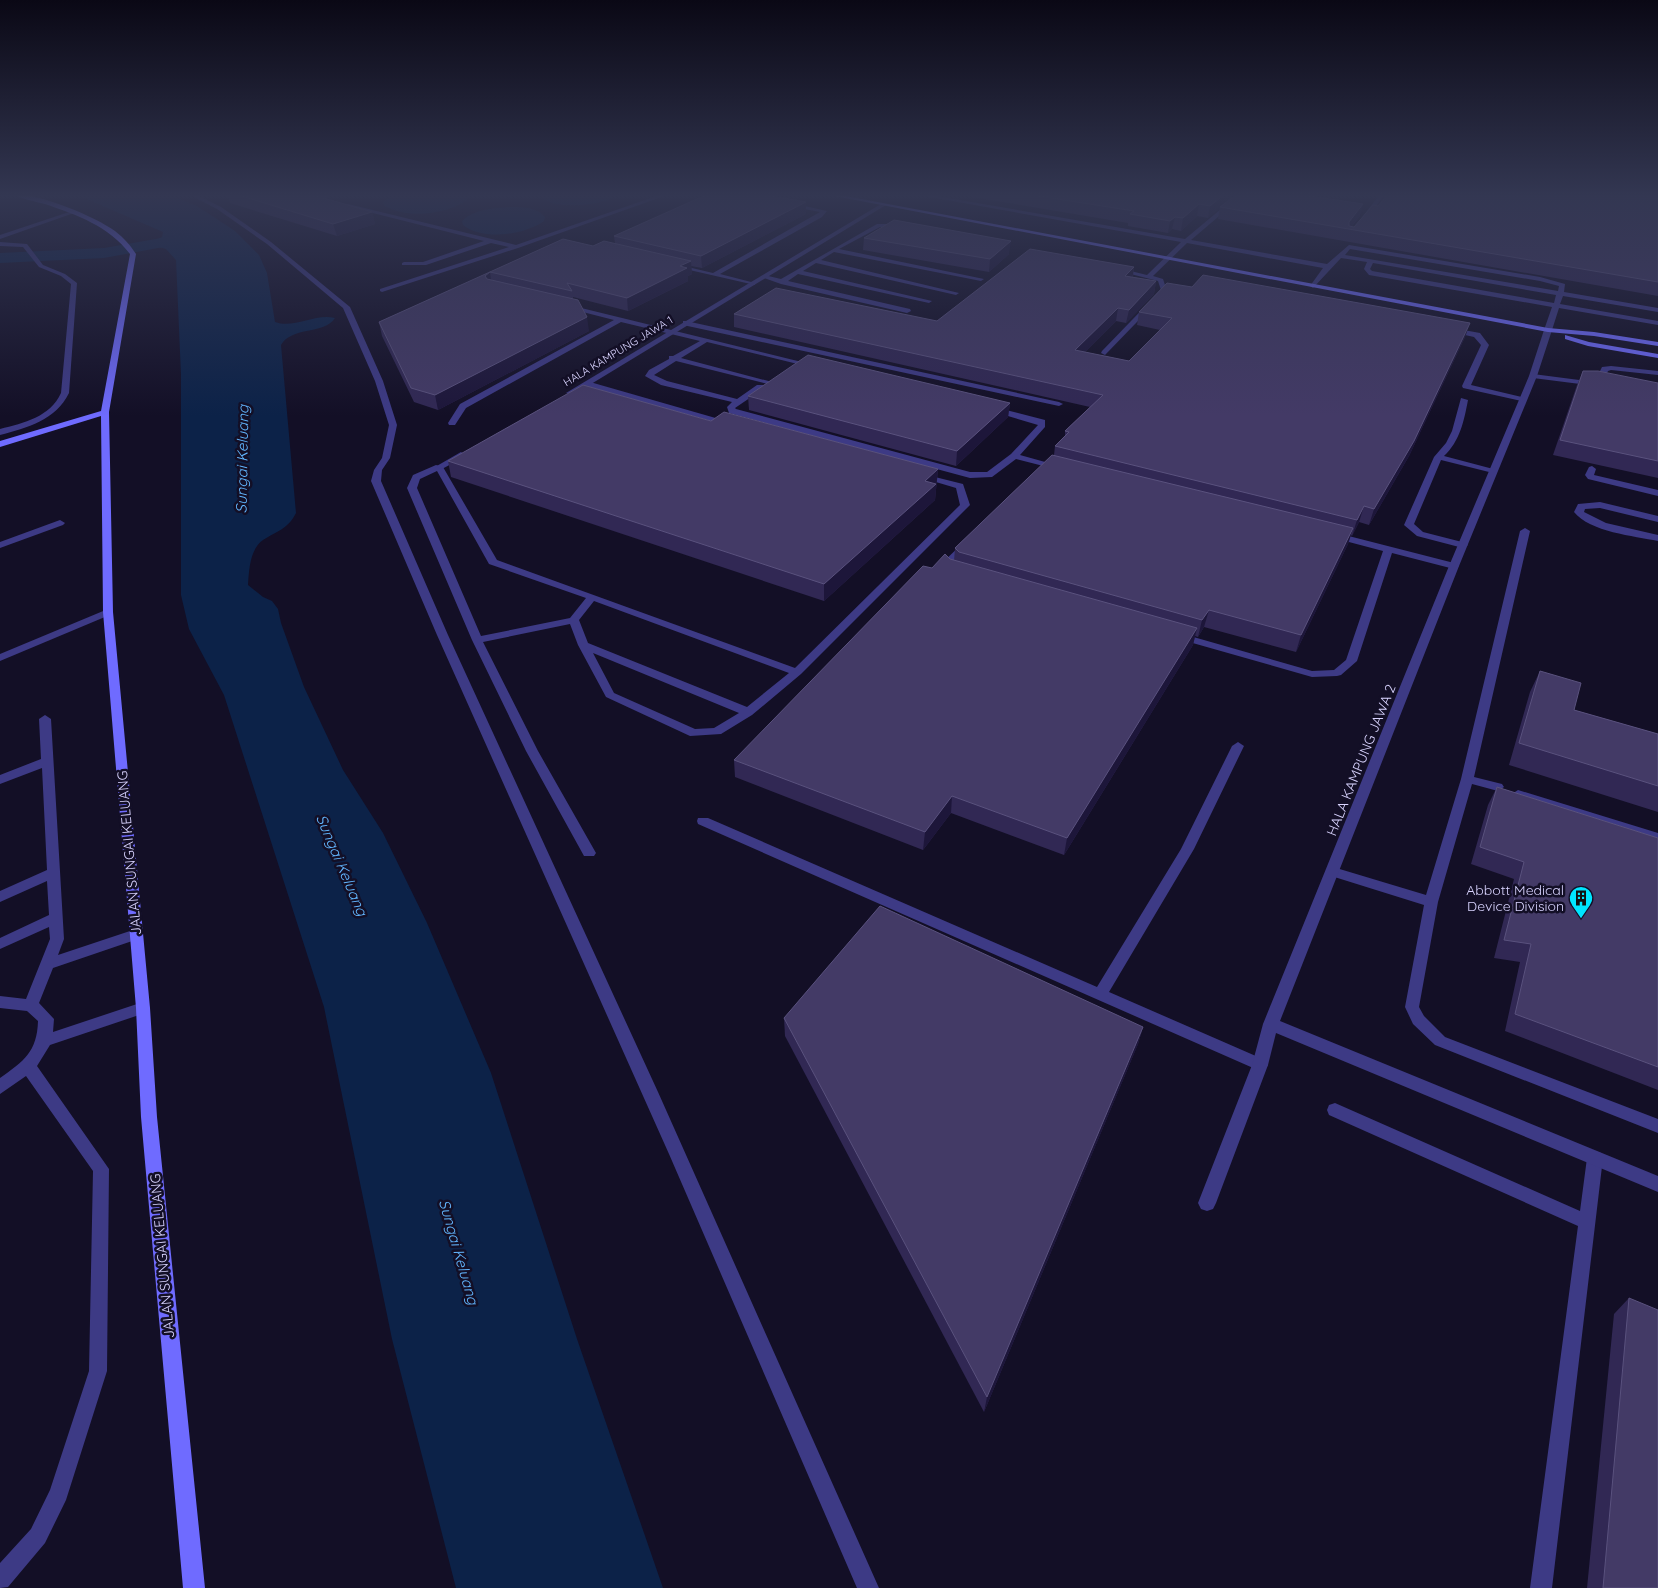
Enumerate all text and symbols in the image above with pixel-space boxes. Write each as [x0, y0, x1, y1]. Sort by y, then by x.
street label: HALA KAMPUNG JAWA 1 [561, 313, 675, 389]
water label: Sungai Keluang [232, 403, 252, 513]
street label: HALA KAMPUNG JAWA 2 [1322, 681, 1400, 838]
street label: JALAN SUNGAI KELUANG [113, 770, 145, 936]
water label: Sungai Keluang [312, 811, 373, 920]
place label: Abbott Medical Device Division [1466, 881, 1564, 915]
building icon: Abbott Medical Device Division [1568, 885, 1594, 919]
street label: JALAN SUNGAI KELUANG [146, 1173, 178, 1339]
water label: Sungai Keluang [435, 1197, 484, 1308]

